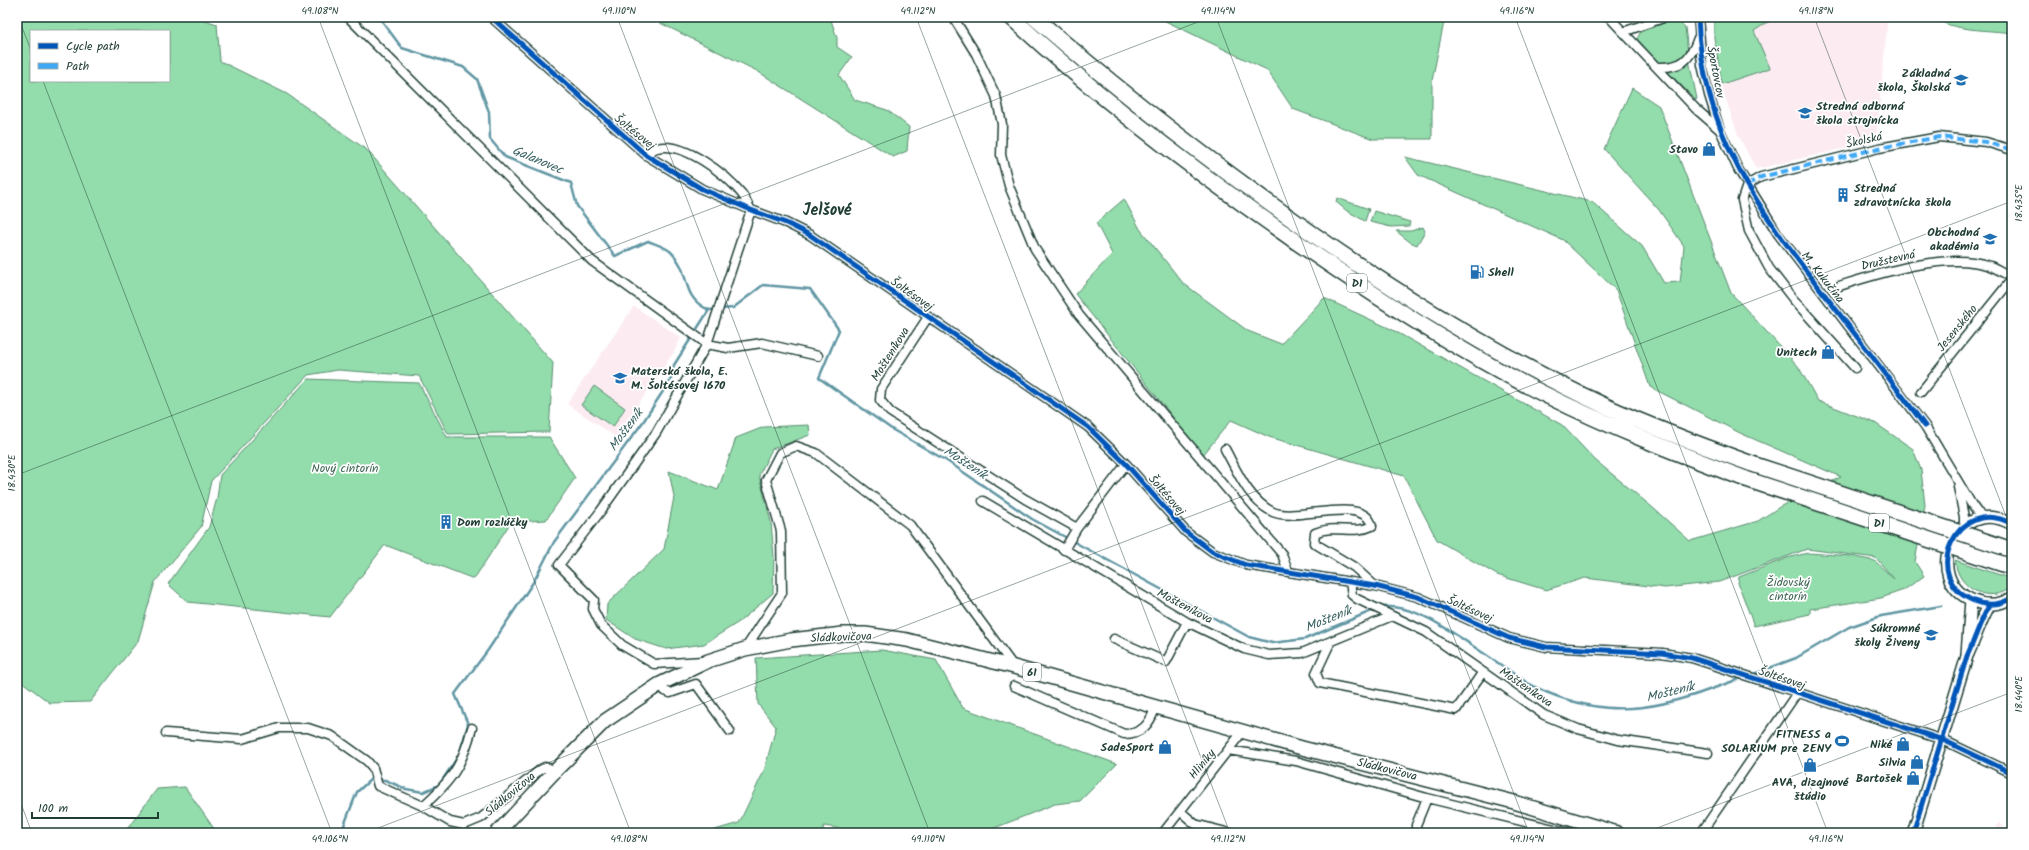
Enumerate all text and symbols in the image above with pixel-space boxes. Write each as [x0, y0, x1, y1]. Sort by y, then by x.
text: 49.108°N [301, 3, 339, 19]
text: 49.110°N [602, 3, 636, 19]
text: 49.112°N [900, 3, 936, 19]
text: 49.114°N [1201, 3, 1236, 19]
text: 49.116°N [1500, 3, 1535, 19]
text: 49.118°N [1798, 3, 1834, 19]
legend [30, 30, 170, 82]
text: Cycle path [66, 37, 120, 56]
street label: Športovcov [1701, 45, 1730, 101]
text: Path [66, 57, 89, 76]
place label: Základná škola, Školská [1877, 64, 1952, 97]
school or university icon: Základná škola, Školská [1953, 72, 1969, 88]
place label: Stredná odborná škola strojnícka [1816, 97, 1905, 130]
school or university icon: Stredná odborná škola strojnícka [1797, 105, 1813, 121]
street label: Šoltésovej [610, 110, 660, 156]
street label: Školská [1844, 127, 1885, 154]
water label: Galanovec [509, 140, 567, 181]
place label: Stavo [1669, 140, 1699, 159]
shop icon: Stavo [1701, 141, 1717, 157]
place label: Stredná zdravotnícka škola [1854, 179, 1951, 212]
text: 18.435°E [2011, 183, 2027, 222]
building icon: Stredná zdravotnícka škola [1835, 187, 1851, 203]
district label: Jelšové [803, 198, 852, 223]
place label: Obchodná akadémia [1927, 223, 1981, 256]
school or university icon: Obchodná akadémia [1982, 231, 1998, 247]
street label: Družstevná [1859, 245, 1918, 276]
street label: M. Kukučína [1796, 247, 1849, 308]
place label: Shell [1488, 263, 1514, 282]
fuel station icon: Shell [1469, 264, 1485, 280]
street label: Šoltésovej [886, 273, 938, 317]
road number: D1 [1347, 274, 1367, 292]
street label: Jesenského [1932, 301, 1982, 356]
street label: Mošteníkova [866, 323, 915, 385]
place label: Unitech [1776, 343, 1817, 362]
shop icon: Unitech [1820, 344, 1836, 360]
place label: Materská škola, E. M. Šoltésovej 1670 [631, 362, 728, 395]
school or university icon: Materská škola, E. M. Šoltésovej 1670 [612, 370, 628, 386]
water label: Mošteník [603, 402, 650, 456]
water label: Mošteník [939, 441, 993, 486]
text: 18.430°E [4, 453, 20, 492]
park label: Nový cintorín [312, 459, 378, 478]
street label: Šoltésovej [1143, 471, 1190, 521]
place label: Dom rozlúčky [457, 513, 528, 532]
building icon: Dom rozlúčky [438, 514, 454, 530]
road number: D1 [1869, 514, 1889, 532]
park label: Židovský cintorín [1766, 573, 1811, 606]
street label: Mošteníkova [1153, 584, 1217, 629]
street label: Šoltésovej [1444, 591, 1497, 628]
water label: Mošteník [1302, 600, 1357, 638]
place label: Súkromné školy Živeny [1854, 619, 1921, 652]
street label: Sládkovičova [810, 627, 872, 648]
school or university icon: Súkromné školy Živeny [1923, 627, 1939, 643]
street label: Mošteníkova [1495, 662, 1557, 713]
street label: Šoltésovej [1756, 662, 1809, 695]
road number: 61 [1023, 663, 1041, 681]
text: 18.440°E [2011, 674, 2027, 712]
water label: Mošteník [1644, 676, 1698, 709]
place label: FITNESS a SOLARIUM pre ZENY [1721, 725, 1832, 758]
sports icon: FITNESS a SOLARIUM pre ZENY [1834, 733, 1850, 749]
place label: Niké [1870, 735, 1893, 754]
shop icon: Niké [1895, 736, 1911, 752]
place label: SadeSport [1101, 738, 1155, 757]
shop icon: SadeSport [1157, 739, 1173, 755]
street label: Hliníky [1184, 745, 1221, 784]
street label: Sládkovičova [1355, 753, 1419, 786]
place label: Silvia [1879, 753, 1906, 772]
shop icon: Silvia [1909, 754, 1925, 770]
shop icon: AVA, dizajnové štúdio [1802, 757, 1818, 773]
street label: Sládkovičova [481, 767, 540, 821]
place label: Bartošek [1856, 769, 1903, 788]
shop icon: Bartošek [1905, 770, 1921, 786]
place label: AVA, dizajnové štúdio [1772, 773, 1849, 806]
scale bar [32, 794, 158, 820]
text: 100 m [38, 799, 69, 818]
text: 49.106°N [312, 831, 349, 847]
text: 49.108°N [610, 831, 648, 847]
text: 49.110°N [911, 831, 945, 847]
text: 49.112°N [1210, 831, 1246, 847]
text: 49.114°N [1510, 831, 1545, 847]
text: 49.116°N [1809, 831, 1844, 847]

